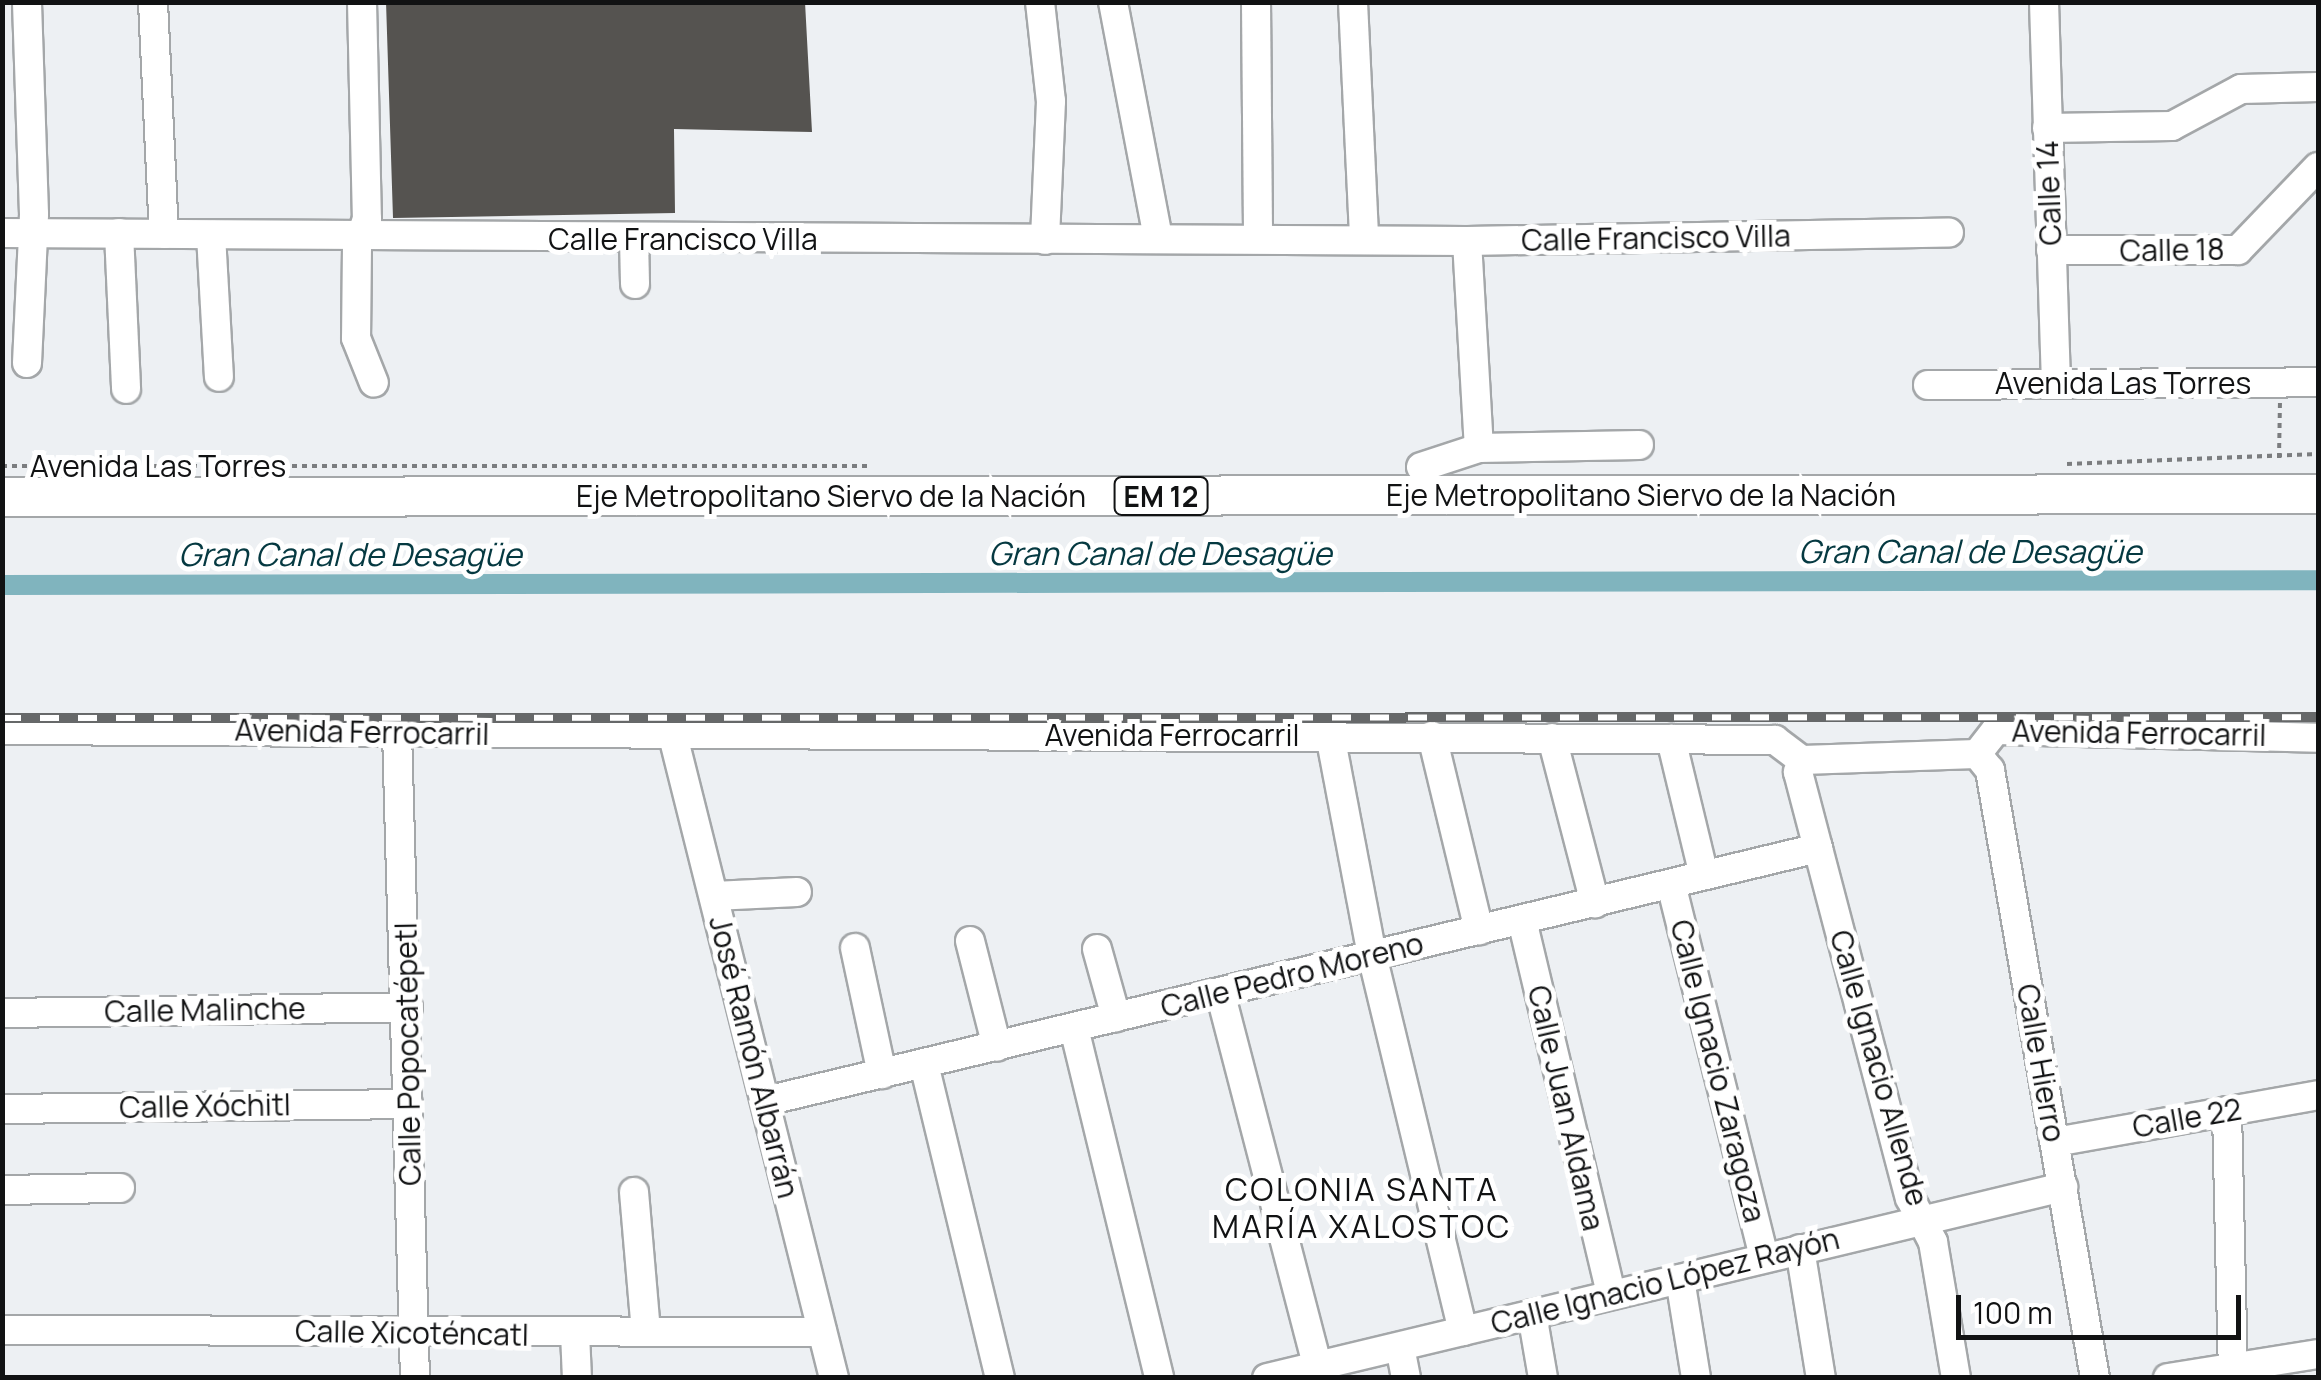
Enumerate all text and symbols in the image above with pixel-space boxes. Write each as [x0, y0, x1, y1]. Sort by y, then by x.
street label: Calle 14 [2029, 140, 2069, 246]
street label: Calle Francisco Villa [1521, 218, 1791, 258]
street label: Calle Francisco Villa [548, 221, 818, 257]
street label: Calle 18 [2119, 231, 2225, 269]
street label: Avenida Las Torres [1995, 365, 2251, 401]
street label: Avenida Las Torres [30, 448, 286, 484]
road number: EM 12 [1114, 473, 1208, 519]
street label: Eje Metropolitano Siervo de la Nación [1386, 477, 1896, 513]
street label: Eje Metropolitano Siervo de la Nación [576, 478, 1086, 514]
water label: Gran Canal de Desagüe [1798, 532, 2142, 570]
water label: Gran Canal de Desagüe [988, 534, 1332, 572]
water label: Gran Canal de Desagüe [178, 535, 522, 573]
street label: Avenida Ferrocarril [234, 712, 490, 752]
street label: Avenida Ferrocarril [2011, 713, 2267, 753]
street label: Avenida Ferrocarril [1045, 717, 1299, 753]
street label: José Ramón Albarrán [702, 912, 806, 1202]
street label: Calle Ignacio Zaragoza [1663, 916, 1773, 1226]
street label: Calle Popocatépetl [388, 922, 428, 1186]
street label: Calle Pedro Moreno [1157, 925, 1427, 1025]
street label: Calle Ignacio Allende [1822, 926, 1936, 1210]
street label: Calle Hierro [2009, 981, 2073, 1145]
street label: Calle Juan Aldama [1520, 982, 1612, 1234]
street label: Calle Malinche [104, 990, 306, 1030]
street label: Calle Xóchitl [119, 1087, 291, 1125]
street label: Calle 22 [2130, 1091, 2244, 1145]
district label: COLONIA SANTA MARÍA XALOSTOC [1212, 1171, 1512, 1246]
street label: Calle Ignacio López Rayón [1487, 1220, 1843, 1342]
scale bar [1961, 1275, 2246, 1337]
text: 100 m [1973, 1292, 2053, 1333]
street label: Calle Xicoténcatl [295, 1313, 529, 1353]

